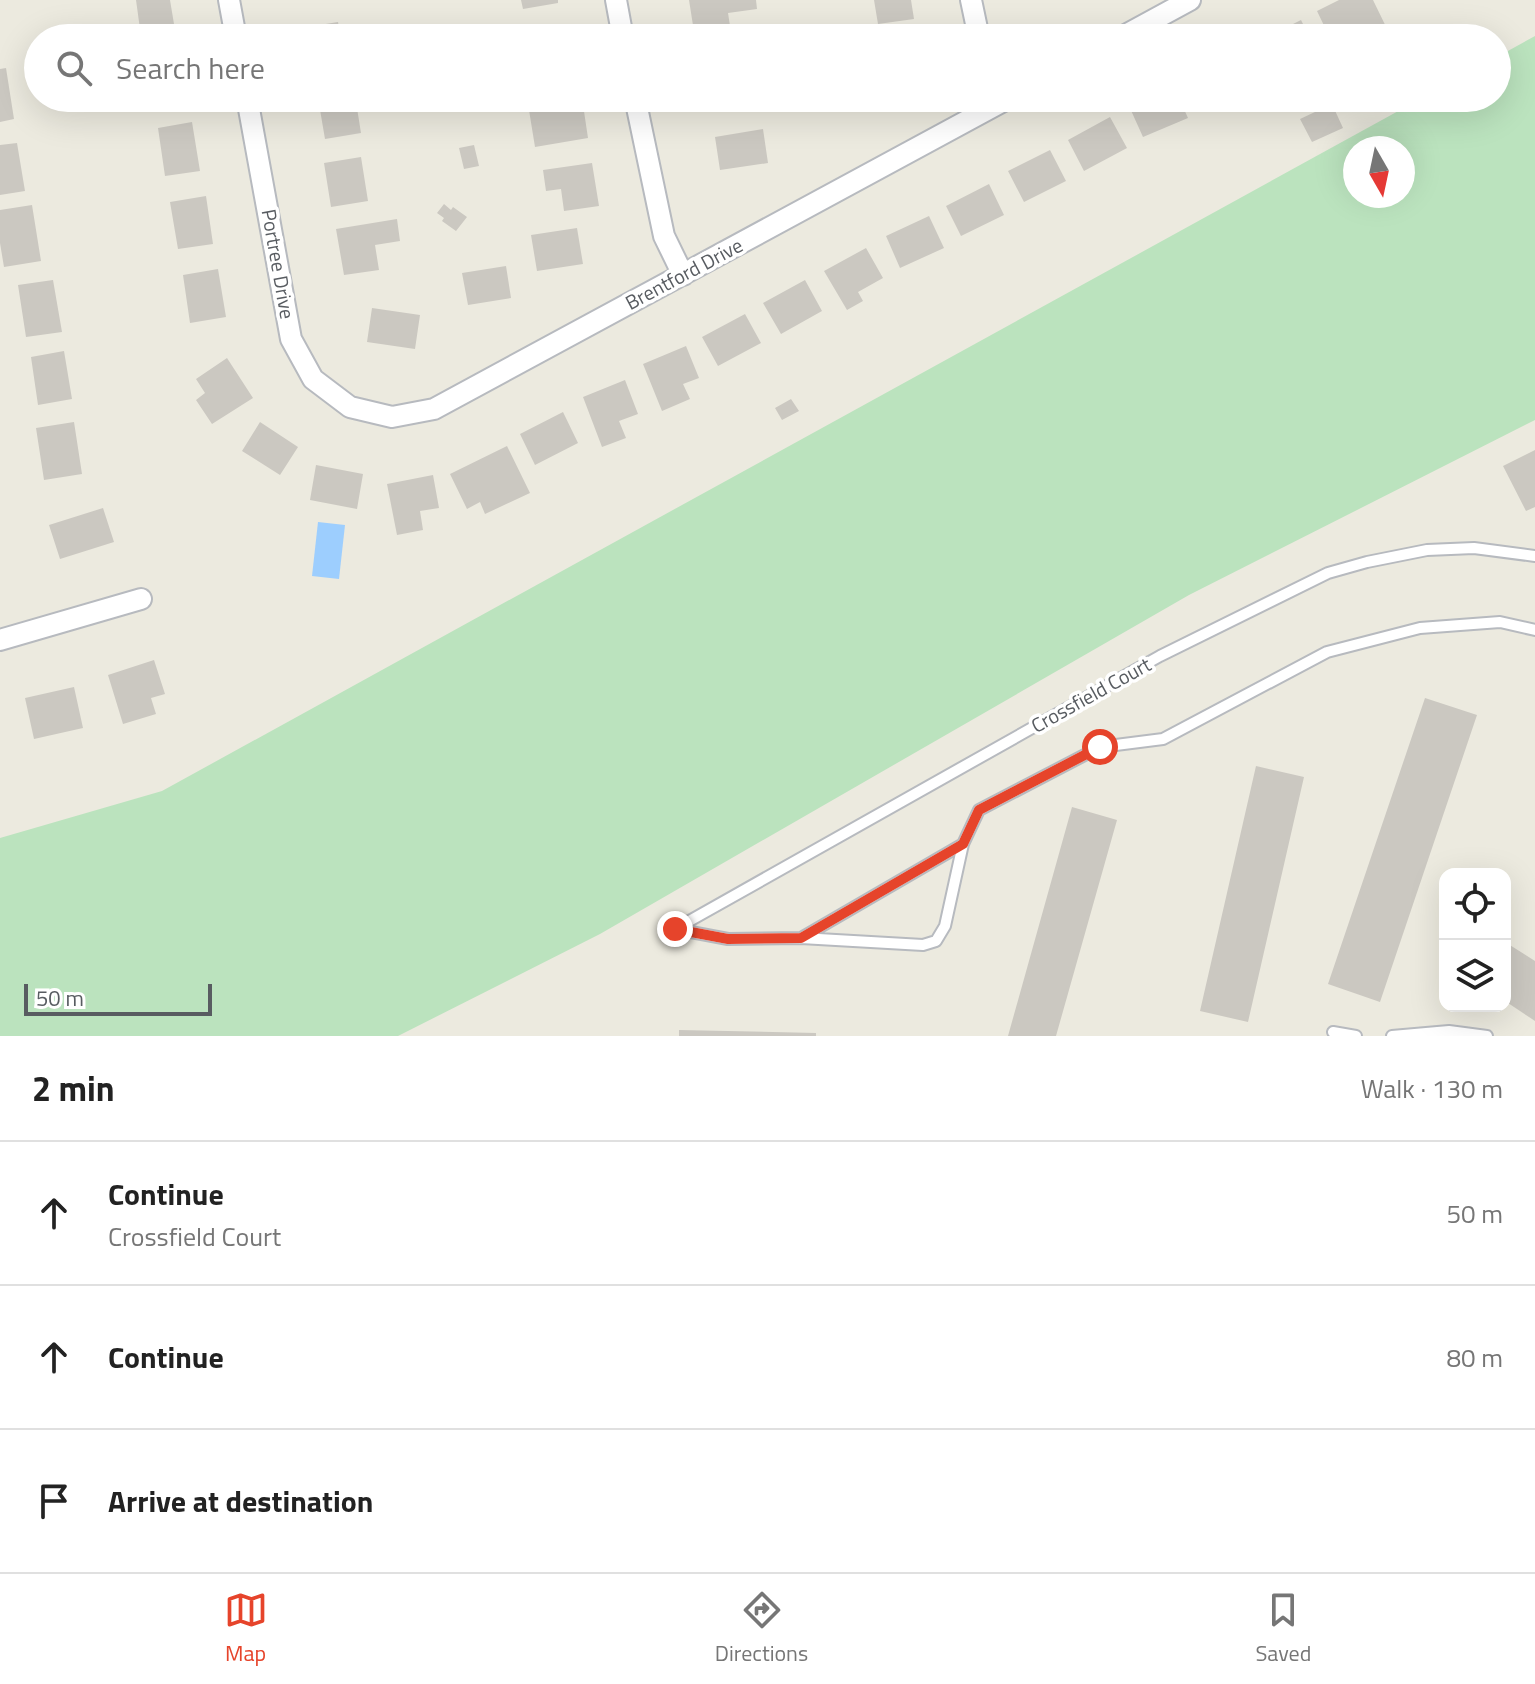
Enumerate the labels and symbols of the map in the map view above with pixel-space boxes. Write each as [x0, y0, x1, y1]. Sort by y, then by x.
north arrow [1343, 136, 1415, 208]
street label: Portree Drive [254, 206, 303, 321]
street label: Brentford Drive [619, 230, 748, 318]
street label: Crossfield Court [1025, 649, 1157, 740]
route start [1082, 729, 1118, 765]
route end [657, 911, 693, 947]
scale bar [24, 980, 212, 1016]

